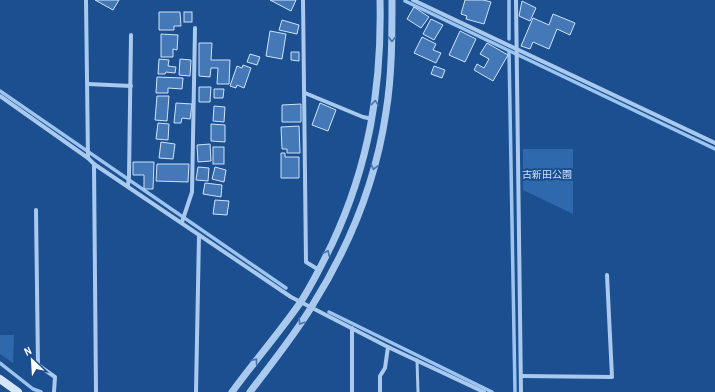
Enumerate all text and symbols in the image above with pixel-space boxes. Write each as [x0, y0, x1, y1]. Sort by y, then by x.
one-way arrow [388, 36, 396, 42]
one-way arrow [370, 100, 379, 106]
one-way arrow [370, 164, 379, 171]
park label: 古新田公園 [522, 168, 572, 181]
one-way arrow [322, 250, 330, 258]
one-way arrow [299, 318, 306, 325]
north arrow [12, 340, 52, 380]
text: N [22, 343, 34, 359]
one-way arrow [251, 358, 258, 365]

